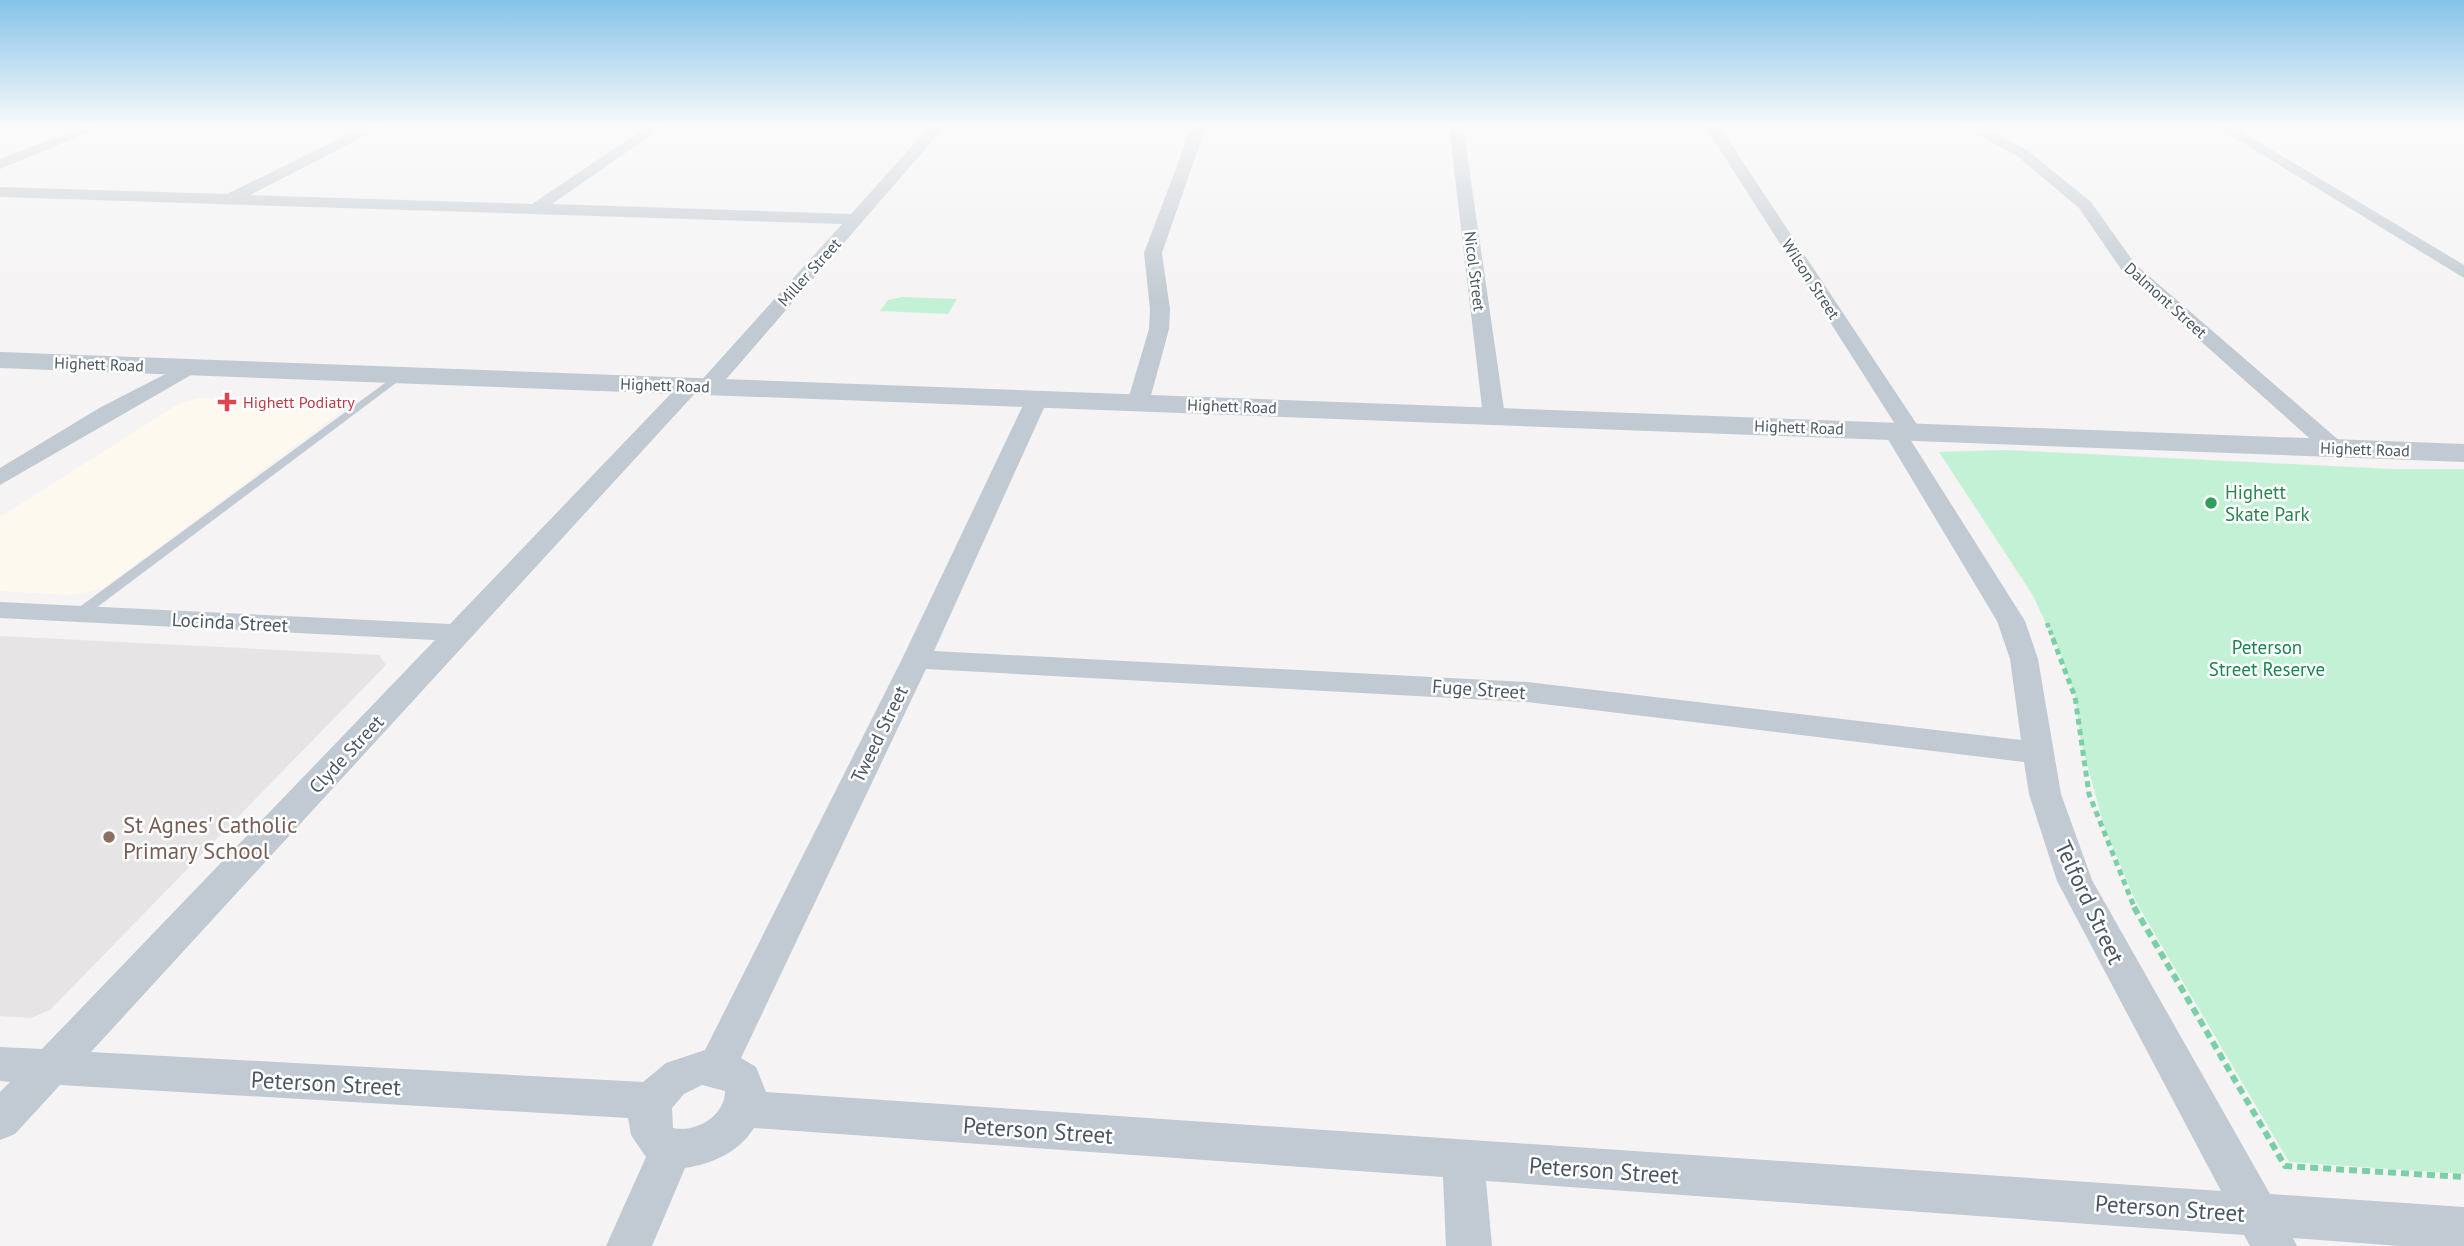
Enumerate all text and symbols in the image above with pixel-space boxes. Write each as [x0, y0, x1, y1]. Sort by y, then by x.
street label: Nicol Street [1460, 230, 1490, 313]
street label: Miller Street [773, 233, 845, 310]
street label: Wilson Street [1778, 235, 1845, 323]
street label: Dalmont Street [2121, 258, 2212, 343]
street label: Highett Road [54, 352, 144, 376]
street label: Highett Road [620, 373, 710, 397]
marker: Highett Podiatry [217, 392, 237, 412]
place label: Highett Podiatry [243, 392, 355, 412]
street label: Highett Road [1187, 394, 1277, 418]
street label: Highett Road [1754, 415, 1844, 439]
street label: Highett Road [2320, 437, 2410, 461]
place label: Highett Skate Park [2225, 480, 2310, 526]
marker: Highett Skate Park [2203, 495, 2219, 511]
street label: Locinda Street [171, 607, 289, 637]
park label: Peterson Street Reserve [2209, 635, 2325, 681]
street label: Fuge Street [1432, 674, 1527, 704]
street label: Tweed Street [845, 681, 913, 786]
street label: Clyde Street [304, 709, 389, 798]
place label: St Agnes' Catholic Primary School [123, 810, 297, 865]
marker: St Agnes' Catholic Primary School [101, 829, 117, 845]
street label: Telford Street [2049, 836, 2131, 968]
street label: Peterson Street [250, 1065, 402, 1101]
street label: Peterson Street [962, 1110, 1114, 1150]
street label: Peterson Street [1528, 1150, 1680, 1190]
street label: Peterson Street [2094, 1188, 2246, 1228]

